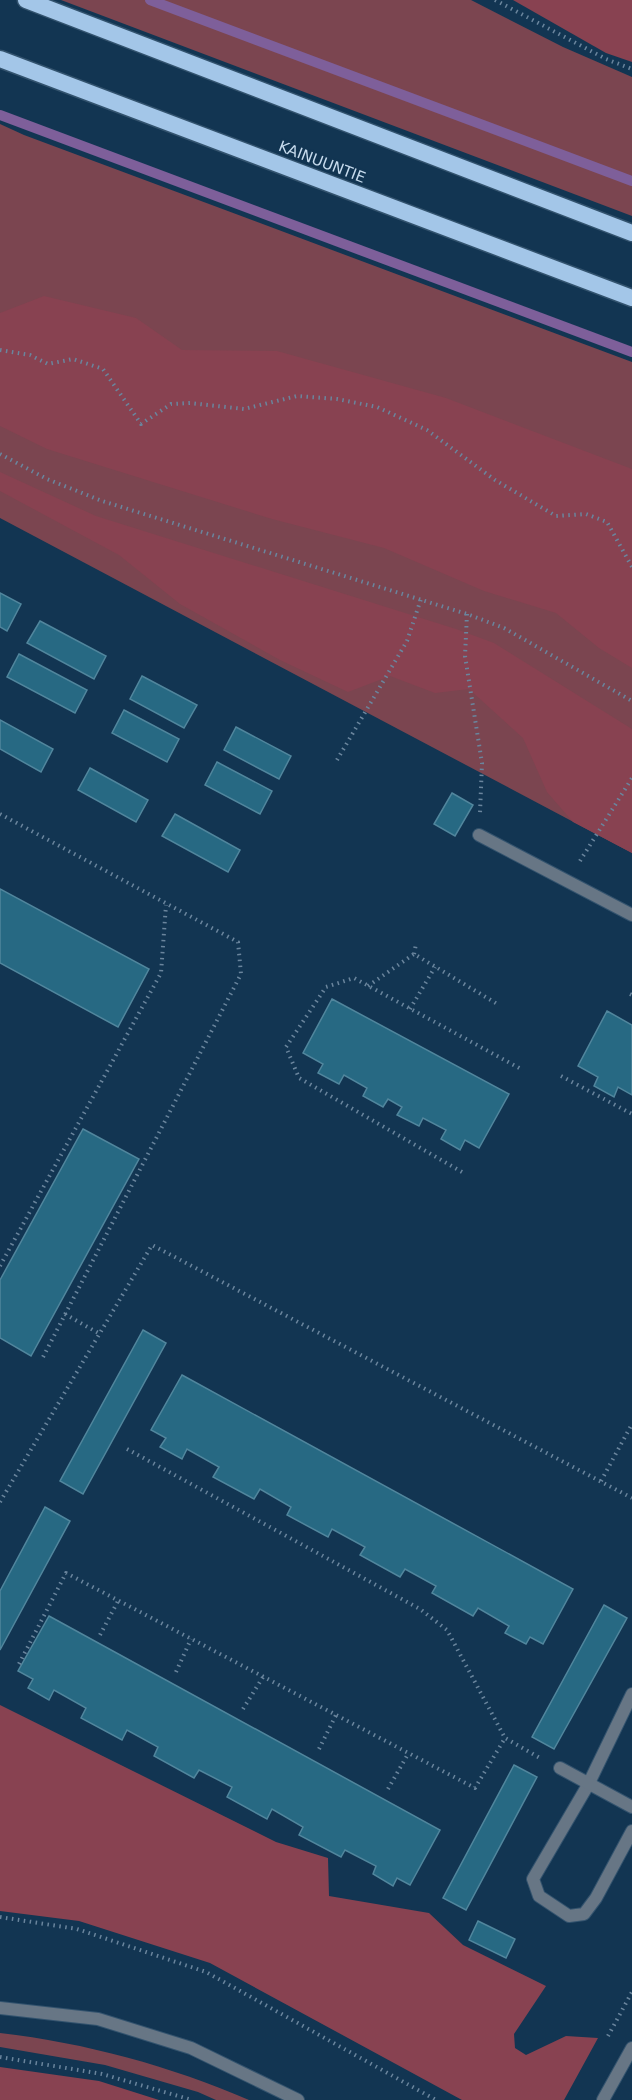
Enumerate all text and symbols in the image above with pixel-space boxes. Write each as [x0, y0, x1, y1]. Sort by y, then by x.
street label: KAINUUNTIE [276, 137, 368, 187]

